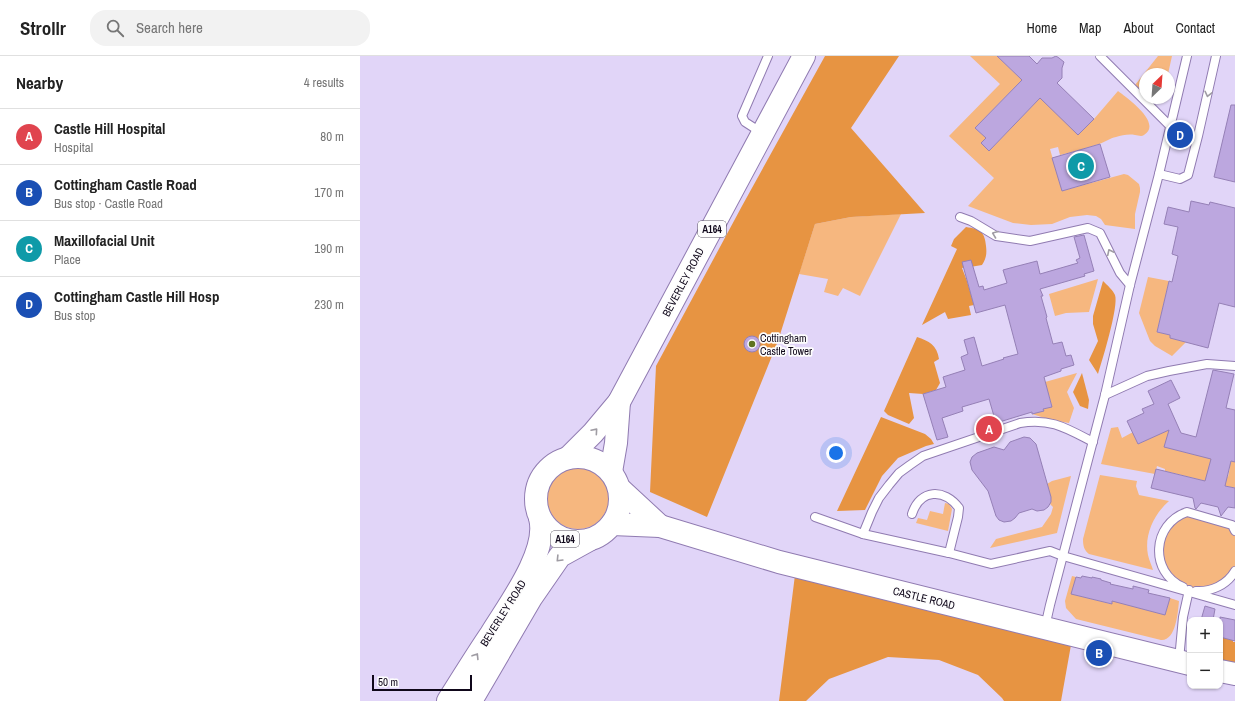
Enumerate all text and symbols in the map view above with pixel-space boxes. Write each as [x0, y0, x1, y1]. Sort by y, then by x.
search box [90, 10, 370, 46]
text: Strollr [20, 15, 66, 41]
icon: search [104, 17, 126, 39]
text: Search here [136, 17, 203, 38]
text: Home [1026, 19, 1057, 37]
text: Map [1079, 19, 1101, 37]
text: About [1123, 19, 1153, 37]
text: Contact [1175, 19, 1215, 37]
north arrow [1139, 68, 1175, 104]
text: Nearby [16, 71, 63, 94]
text: 4 results [304, 74, 344, 91]
one-way arrow [1204, 91, 1212, 97]
text: Castle Hill Hospital [54, 118, 165, 139]
pin: D [1167, 120, 1193, 150]
text: A [25, 128, 33, 145]
text: 80 m [320, 128, 344, 145]
text: Hospital [54, 139, 93, 156]
pin: C [1068, 151, 1094, 181]
text: Cottingham Castle Road [54, 174, 197, 195]
text: B [25, 184, 33, 201]
text: 170 m [314, 184, 344, 201]
text: Bus stop · Castle Road [54, 195, 163, 212]
road number: A164 [698, 221, 726, 237]
text: Maxillofacial Unit [54, 230, 155, 251]
one-way arrow [992, 231, 999, 239]
text: C [25, 240, 33, 257]
text: 190 m [314, 240, 344, 257]
street label: BEVERLEY ROAD [659, 245, 707, 319]
one-way arrow [1107, 249, 1115, 256]
text: Place [54, 251, 81, 268]
text: Cottingham Castle Hill Hosp [54, 286, 219, 307]
text: D [25, 296, 33, 313]
text: 230 m [314, 296, 344, 313]
text: Bus stop [54, 307, 95, 324]
place label: Cottingham Castle Tower [760, 331, 812, 358]
marker: Cottingham Castle Tower [747, 339, 757, 349]
pin: A [976, 414, 1002, 444]
one-way arrow [590, 428, 597, 436]
your location [826, 443, 846, 463]
road number: A164 [551, 531, 579, 547]
one-way arrow [556, 554, 564, 561]
street label: BEVERLEY ROAD [477, 577, 529, 649]
street label: CASTLE ROAD [891, 584, 957, 612]
map controls [1187, 617, 1223, 689]
button: + [1187, 617, 1223, 653]
pin: B [1086, 638, 1112, 668]
one-way arrow [472, 653, 479, 660]
button: − [1187, 653, 1223, 689]
scale bar [372, 673, 472, 692]
text: 50 m [378, 675, 398, 689]

